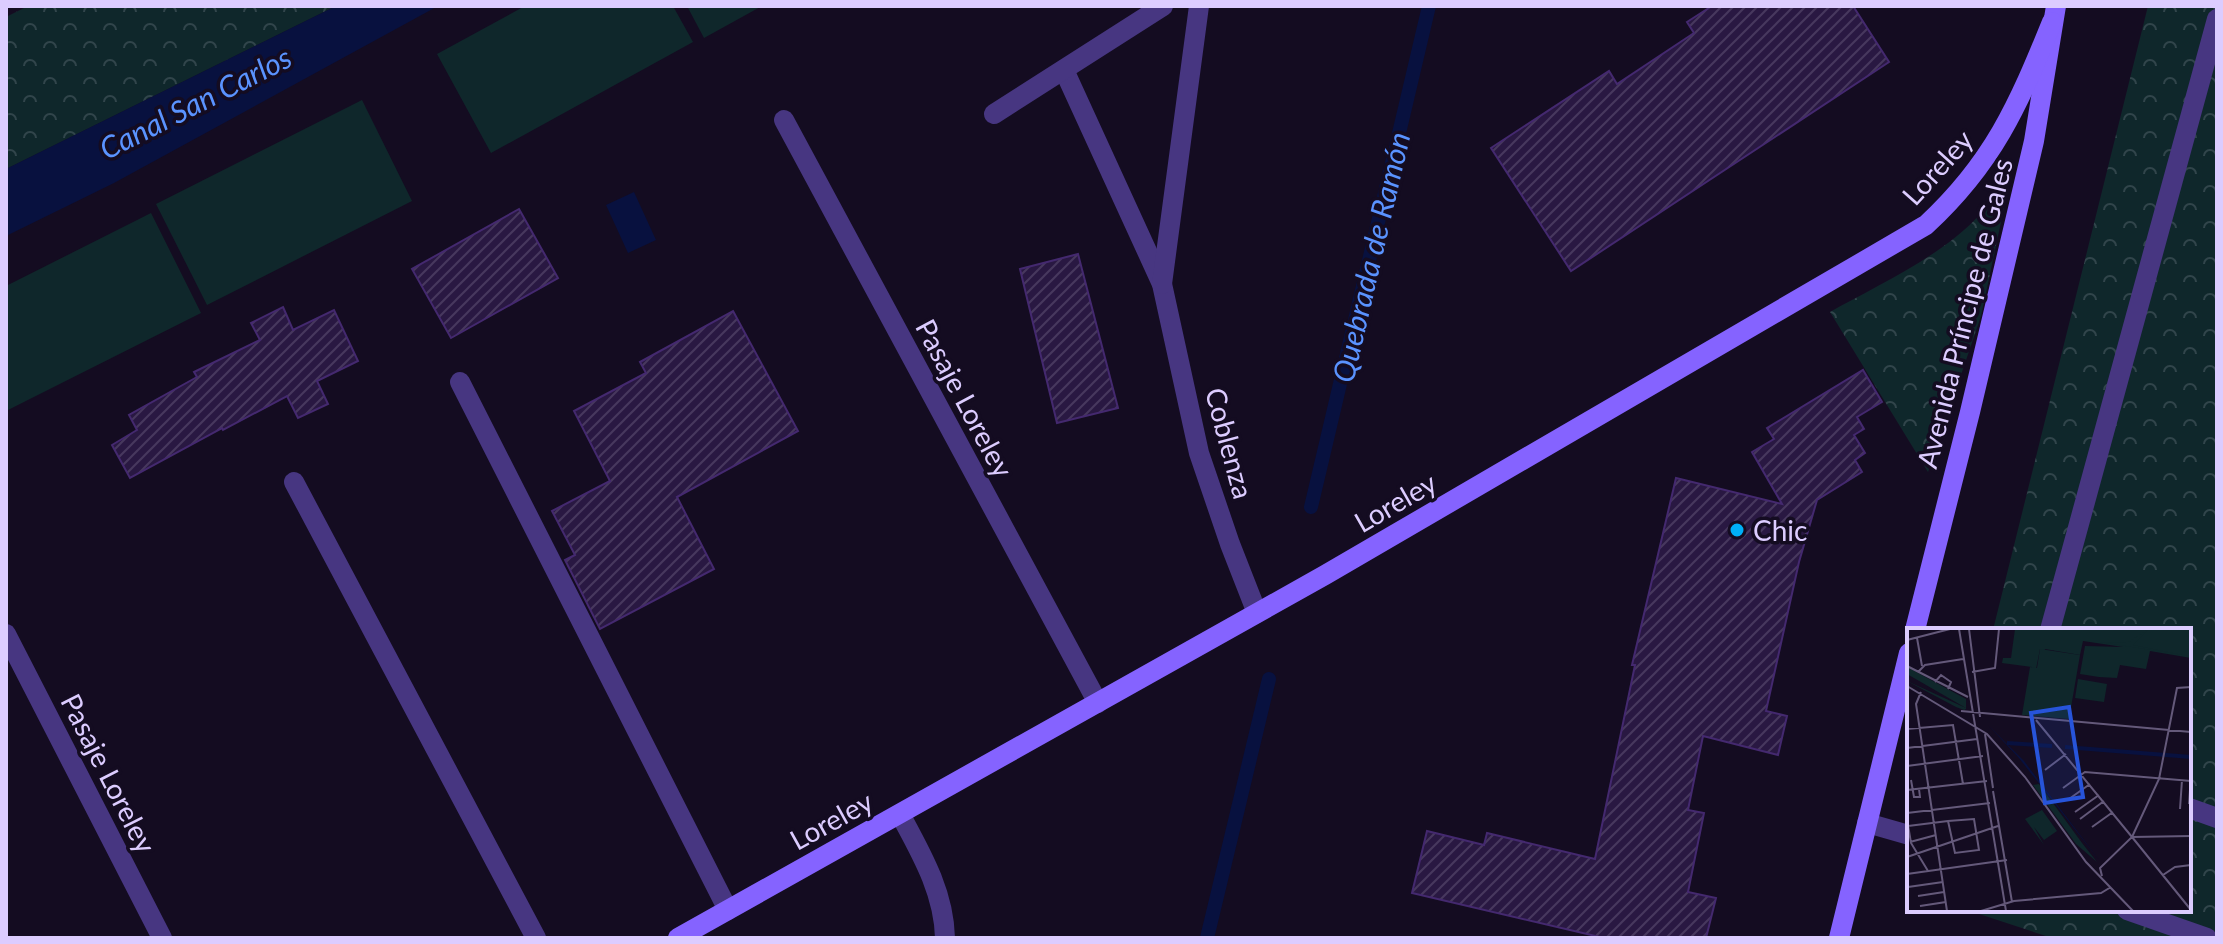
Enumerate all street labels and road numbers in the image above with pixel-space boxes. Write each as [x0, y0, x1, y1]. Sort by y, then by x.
street label: Loreley [1895, 122, 1980, 211]
street label: Avenida Príncipe de Gales [1909, 155, 2019, 471]
street label: Pasaje Loreley [909, 313, 1021, 483]
street label: Coblenza [1199, 384, 1261, 502]
street label: Loreley [1348, 465, 1443, 539]
street label: Pasaje Loreley [54, 688, 164, 859]
street label: Loreley [784, 783, 879, 856]

